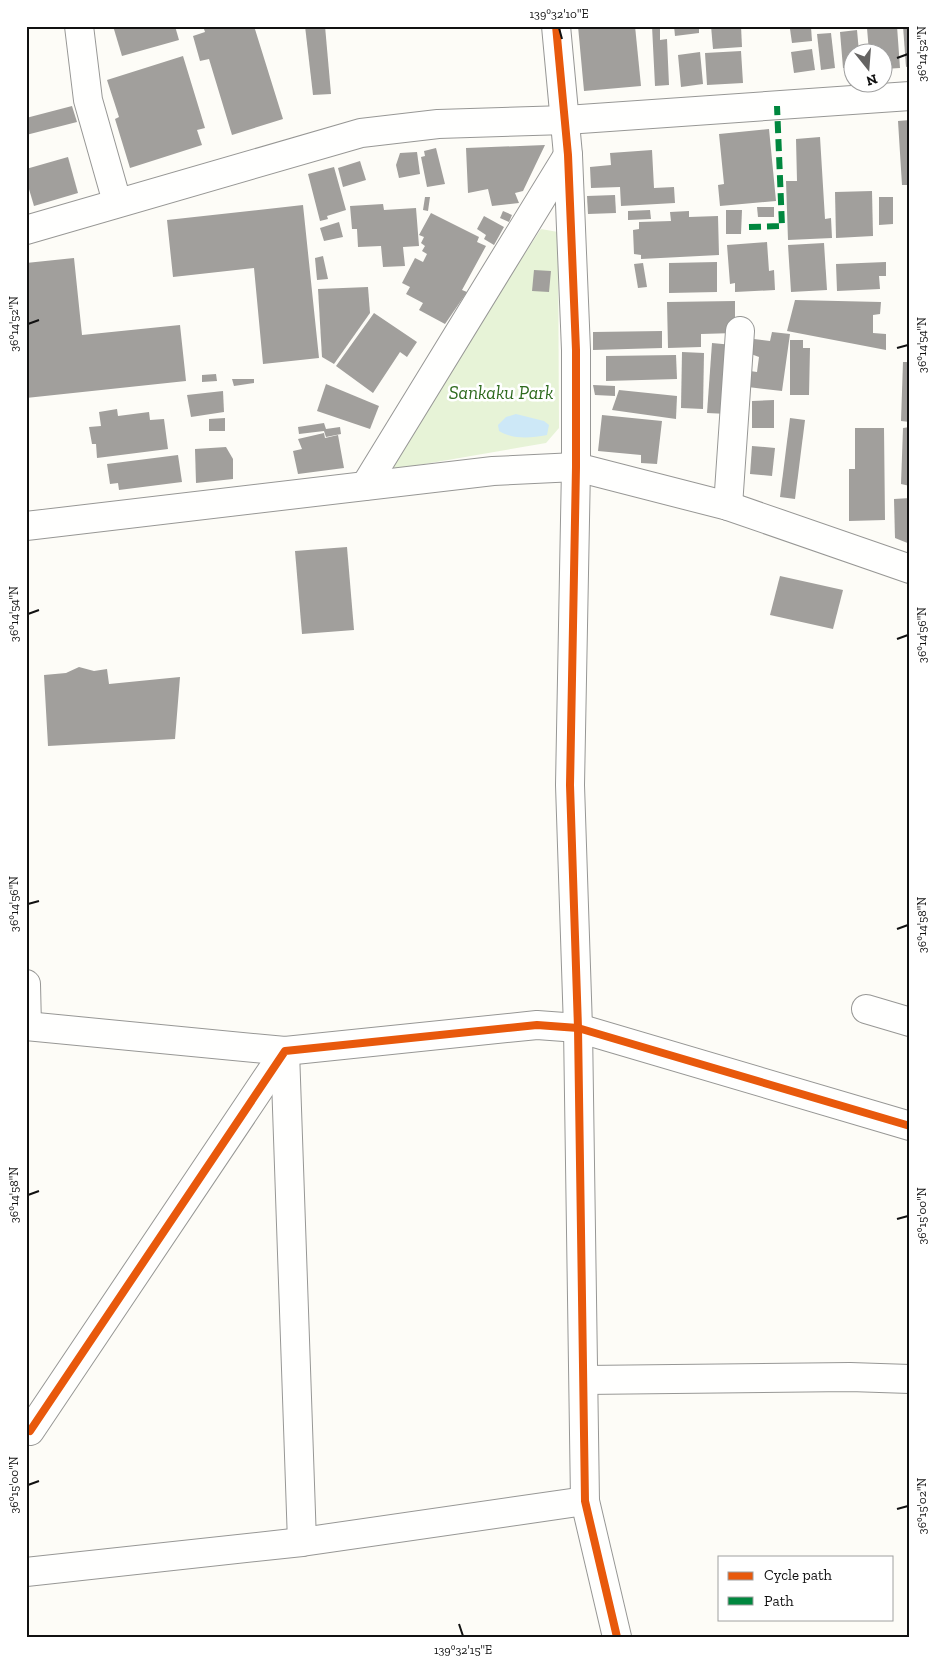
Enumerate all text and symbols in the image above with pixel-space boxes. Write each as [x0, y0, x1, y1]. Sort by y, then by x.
text: 139°32'10"E [530, 7, 589, 21]
text: 36°14'52"N [915, 26, 929, 82]
north arrow [844, 42, 894, 92]
text: N [864, 70, 879, 90]
text: 36°14'52"N [7, 296, 21, 352]
text: 36°14'54"N [915, 317, 929, 373]
park label: Sankaku Park [449, 381, 553, 404]
text: 36°14'54"N [7, 586, 21, 642]
text: 36°14'56"N [915, 607, 929, 663]
text: 36°14'56"N [7, 876, 21, 932]
text: 36°14'58"N [915, 897, 929, 953]
text: 36°14'58"N [7, 1167, 21, 1223]
text: 36°15'00"N [915, 1187, 929, 1245]
text: 36°15'00"N [7, 1456, 21, 1514]
text: 36°15'02"N [915, 1478, 929, 1534]
legend [718, 1556, 894, 1620]
text: Cycle path [764, 1566, 833, 1584]
text: Path [764, 1592, 794, 1610]
text: 139°32'15"E [434, 1643, 492, 1657]

